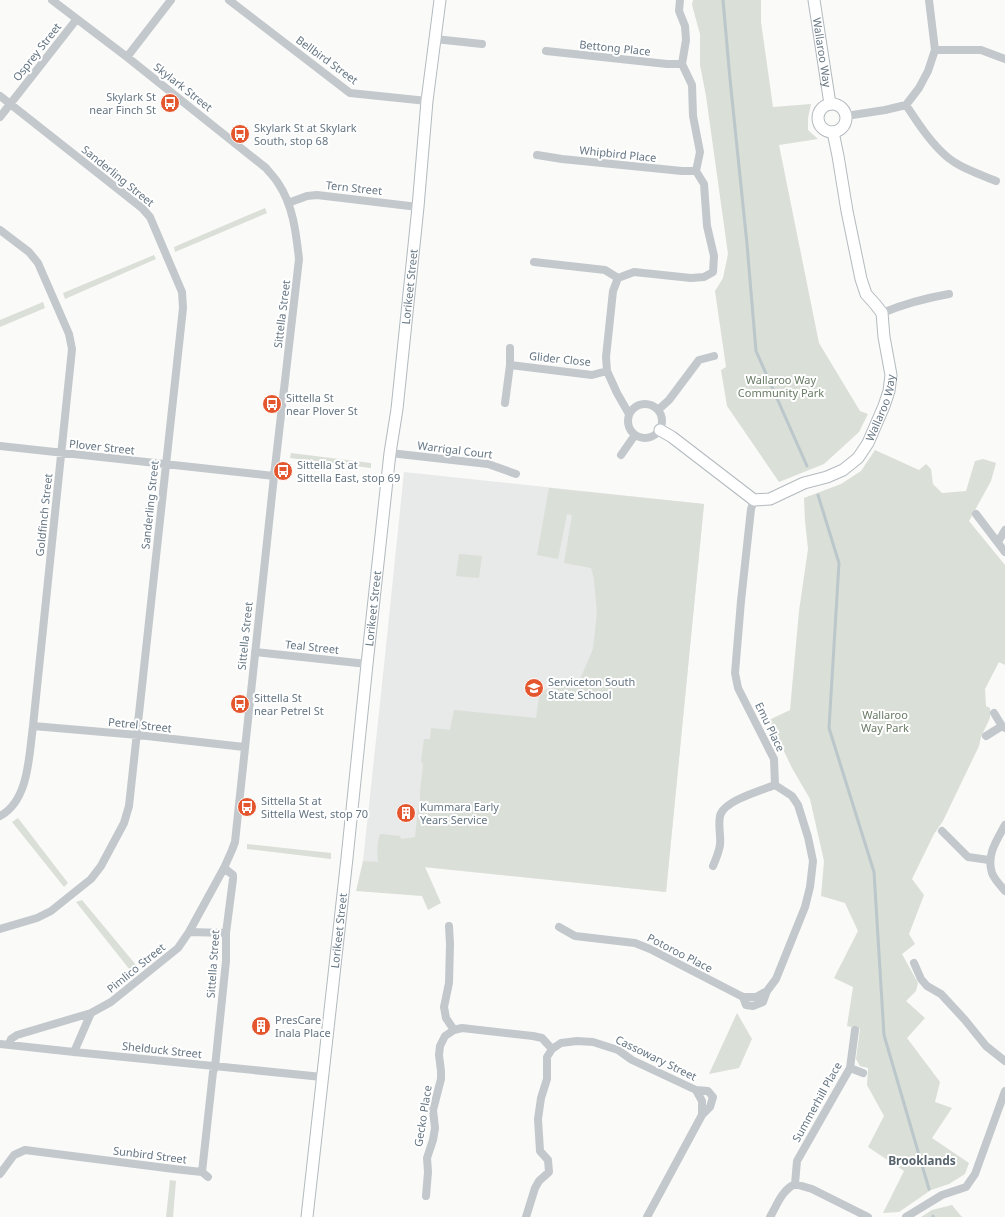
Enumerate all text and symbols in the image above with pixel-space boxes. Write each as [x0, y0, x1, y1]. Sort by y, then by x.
street label: Wallaroo Way [810, 16, 835, 89]
street label: Osprey Street [9, 19, 64, 84]
street label: Bellbird Street [293, 32, 361, 87]
street label: Bettong Place [579, 36, 651, 59]
street label: Skylark Street [151, 59, 216, 114]
place label: Skylark St near Finch St [89, 89, 156, 117]
bus stop icon: Skylark St near Finch St [159, 92, 181, 114]
place label: Skylark St at Skylark South, stop 68 [254, 120, 357, 148]
bus stop icon: Skylark St at Skylark South, stop 68 [229, 123, 251, 145]
street label: Sanderling Street [79, 142, 158, 210]
street label: Whipbird Place [579, 142, 657, 165]
street label: Tern Street [325, 177, 383, 198]
street label: Lorikeet Street [398, 248, 421, 325]
street label: Sittella Street [270, 279, 293, 349]
street label: Glider Close [528, 348, 592, 369]
park label: Wallaroo Way Community Park [738, 372, 824, 400]
street label: Wallaroo Way [862, 373, 898, 444]
place label: Sittella St near Plover St [286, 390, 358, 418]
bus stop icon: Sittella St near Plover St [261, 393, 283, 415]
street label: Plover Street [69, 436, 136, 457]
street label: Warrigal Court [417, 437, 494, 462]
place label: Sittella St at Sittella East, stop 69 [297, 457, 400, 485]
street label: Sanderling Street [137, 460, 162, 550]
bus stop icon: Sittella St at Sittella East, stop 69 [272, 460, 294, 482]
street label: Goldfinch Street [32, 473, 55, 557]
street label: Lorikeet Street [361, 570, 384, 647]
street label: Sittella Street [233, 601, 256, 671]
street label: Teal Street [284, 636, 340, 657]
place label: Serviceton South State School [548, 674, 635, 702]
school or university icon: Serviceton South State School [523, 677, 545, 699]
place label: Sittella St near Petrel St [254, 690, 324, 718]
bus stop icon: Sittella St near Petrel St [229, 693, 251, 715]
street label: Emu Place [752, 700, 789, 754]
park label: Wallaroo Way Park [861, 707, 909, 735]
street label: Petrel Street [108, 714, 173, 735]
place label: Sittella St at Sittella West, stop 70 [261, 793, 368, 821]
bus stop icon: Sittella St at Sittella West, stop 70 [236, 796, 258, 818]
place label: Kummara Early Years Service [420, 799, 499, 827]
building icon: Kummara Early Years Service [395, 802, 417, 824]
street label: Lorikeet Street [327, 892, 350, 969]
street label: Sittella Street [203, 929, 222, 999]
street label: Potoroo Place [645, 930, 716, 975]
street label: Pimlico Street [103, 939, 168, 996]
place label: PresCare Inala Place [275, 1012, 331, 1040]
building icon: PresCare Inala Place [250, 1015, 272, 1037]
street label: Cassowary Street [613, 1031, 699, 1084]
street label: Shelduck Street [121, 1038, 203, 1061]
street label: Summerhill Place [788, 1059, 845, 1145]
street label: Gecko Place [410, 1084, 435, 1148]
street label: Sunbird Street [112, 1143, 188, 1166]
district label: Brooklands [888, 1152, 956, 1169]

